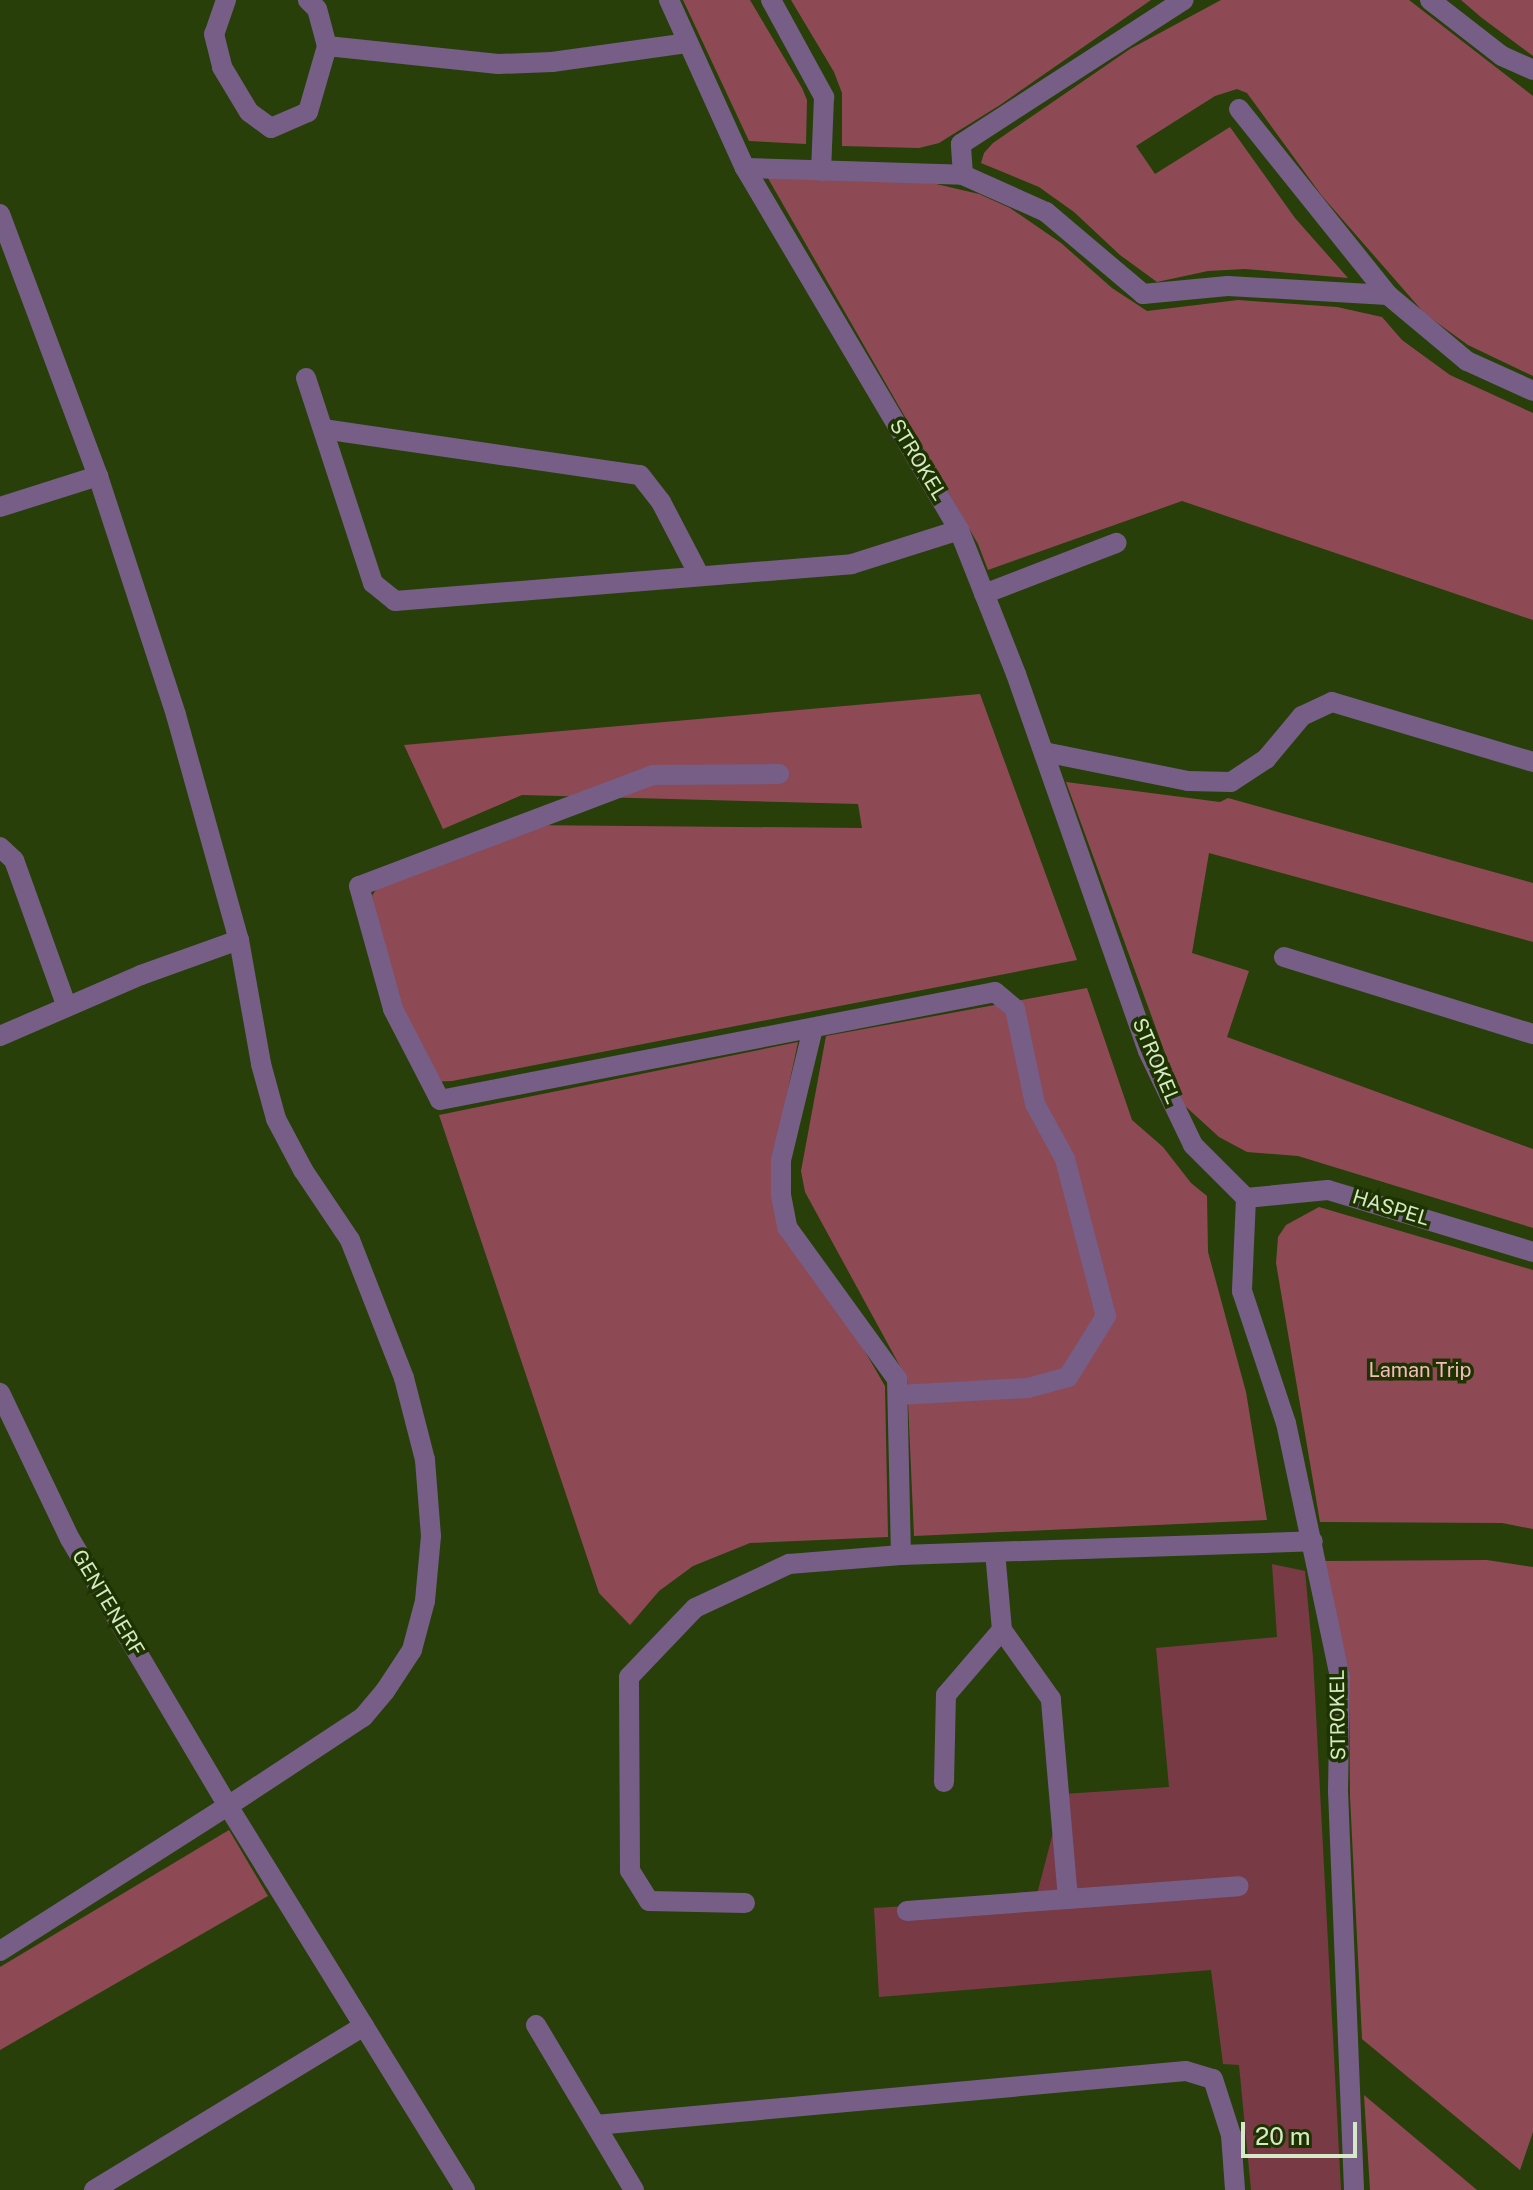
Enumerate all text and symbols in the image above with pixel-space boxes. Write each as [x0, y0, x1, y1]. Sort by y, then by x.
street label: STROKEL [884, 415, 952, 505]
street label: STROKEL [1127, 1015, 1185, 1107]
street label: HASPEL [1350, 1185, 1432, 1231]
park label: Laman Trip [1368, 1358, 1472, 1382]
street label: GENTENERF [67, 1546, 149, 1660]
street label: STROKEL [1325, 1669, 1351, 1761]
scale bar [1245, 2106, 1361, 2156]
text: 20 m [1255, 2122, 1311, 2150]

